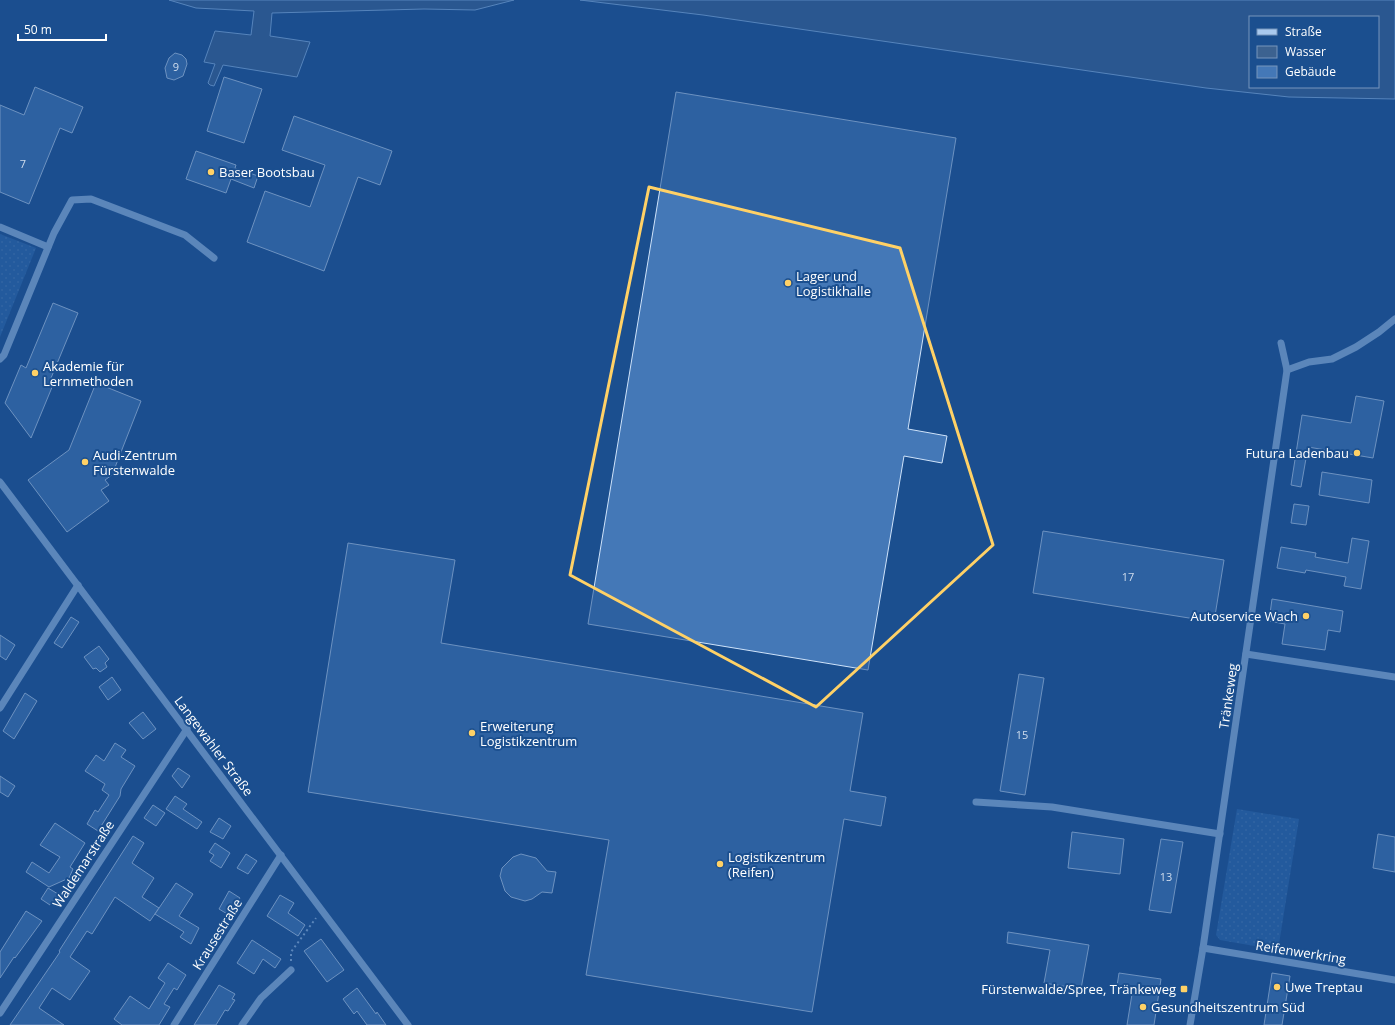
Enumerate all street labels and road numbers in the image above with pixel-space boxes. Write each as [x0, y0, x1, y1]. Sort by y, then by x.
street label: Tränkeweg [1214, 662, 1242, 730]
street label: Langewahler Straße [171, 692, 257, 800]
street label: Waldemarstraße [48, 817, 118, 911]
street label: Krausestraße [188, 895, 246, 973]
street label: Reifenwerkring [1254, 936, 1348, 968]

